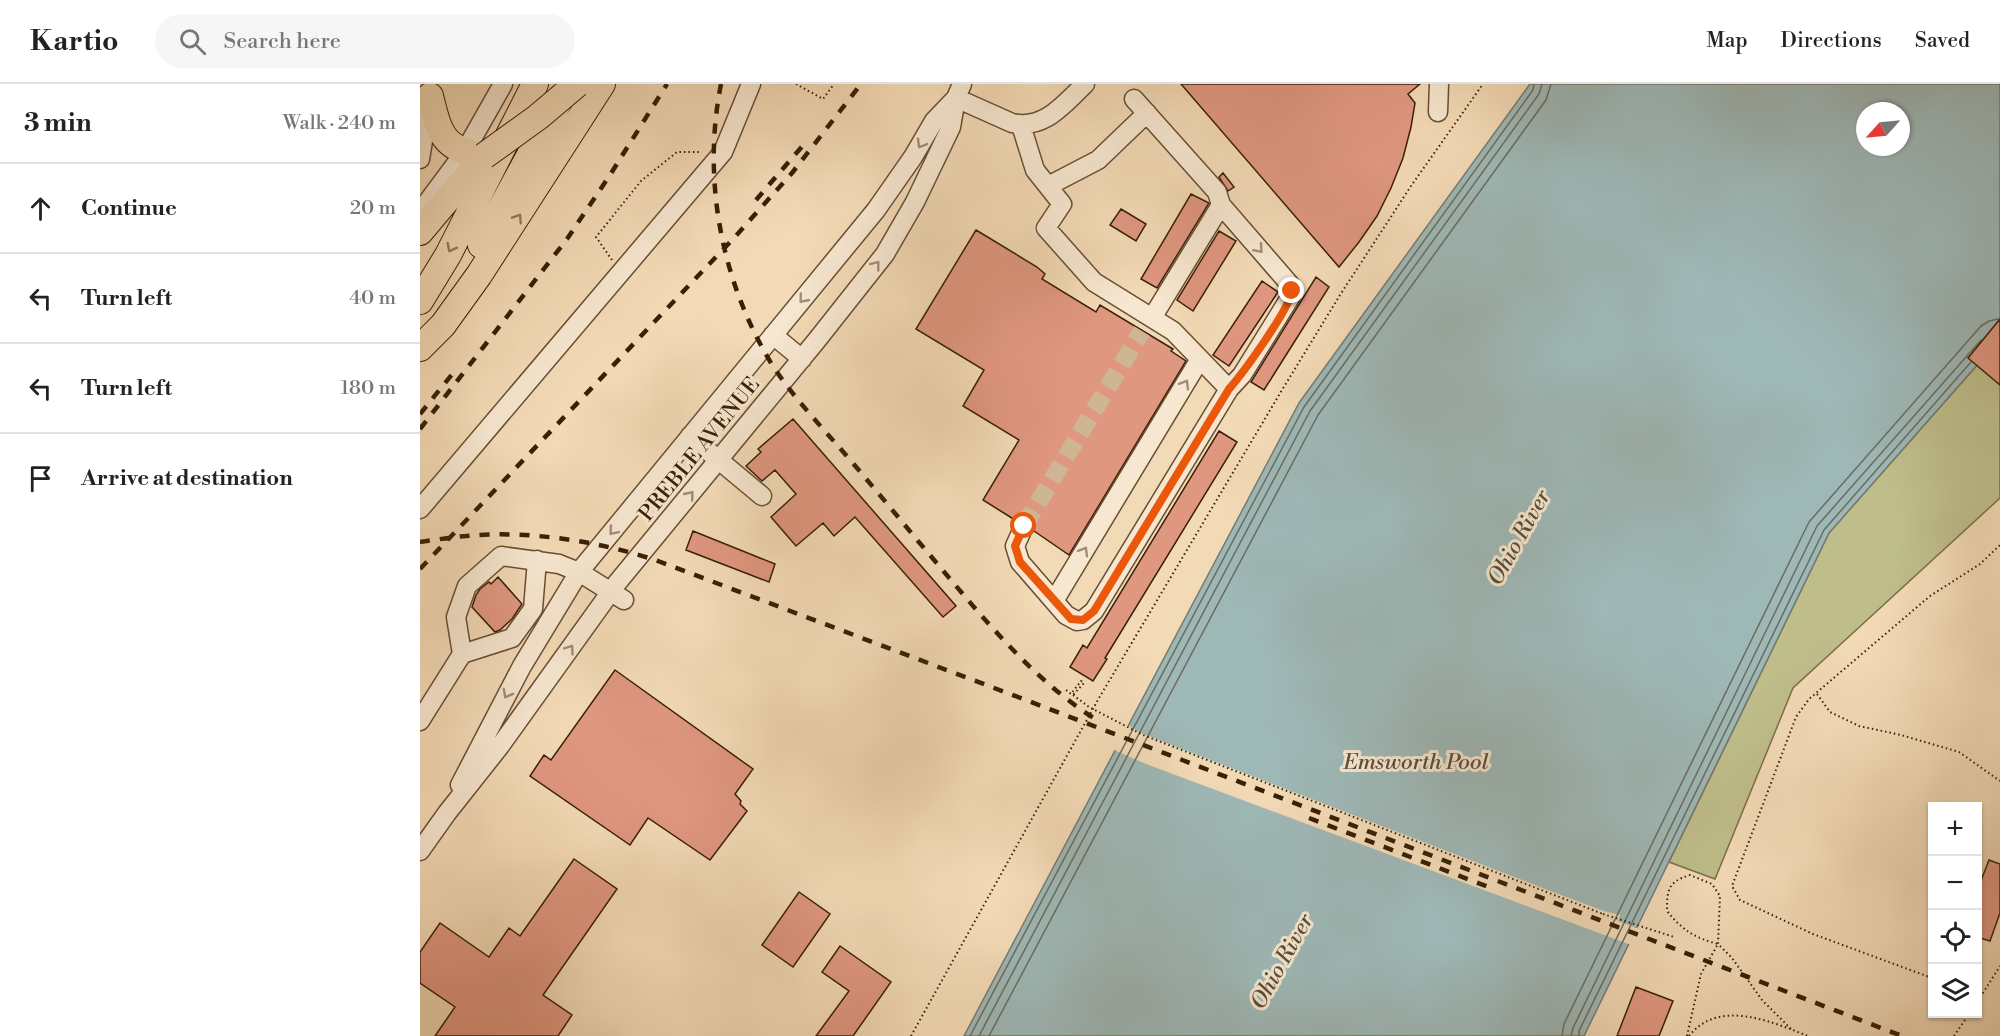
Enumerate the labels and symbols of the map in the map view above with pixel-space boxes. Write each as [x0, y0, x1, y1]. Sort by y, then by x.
north arrow [1856, 102, 1910, 156]
one-way arrow [916, 138, 928, 148]
one-way arrow [511, 213, 522, 224]
one-way arrow [447, 242, 458, 252]
one-way arrow [1252, 242, 1263, 253]
one-way arrow [868, 261, 879, 272]
route end [1278, 277, 1304, 303]
one-way arrow [799, 292, 810, 303]
street label: PREBLE AVENUE [634, 372, 766, 527]
one-way arrow [1178, 380, 1189, 390]
water label: Ohio River [1482, 485, 1557, 590]
one-way arrow [683, 491, 694, 502]
route start [1010, 512, 1036, 538]
one-way arrow [609, 524, 620, 535]
one-way arrow [1076, 547, 1088, 557]
one-way arrow [563, 644, 574, 655]
one-way arrow [503, 688, 514, 698]
water label: Emsworth Pool [1342, 749, 1489, 776]
water label: Ohio River [1245, 909, 1320, 1014]

